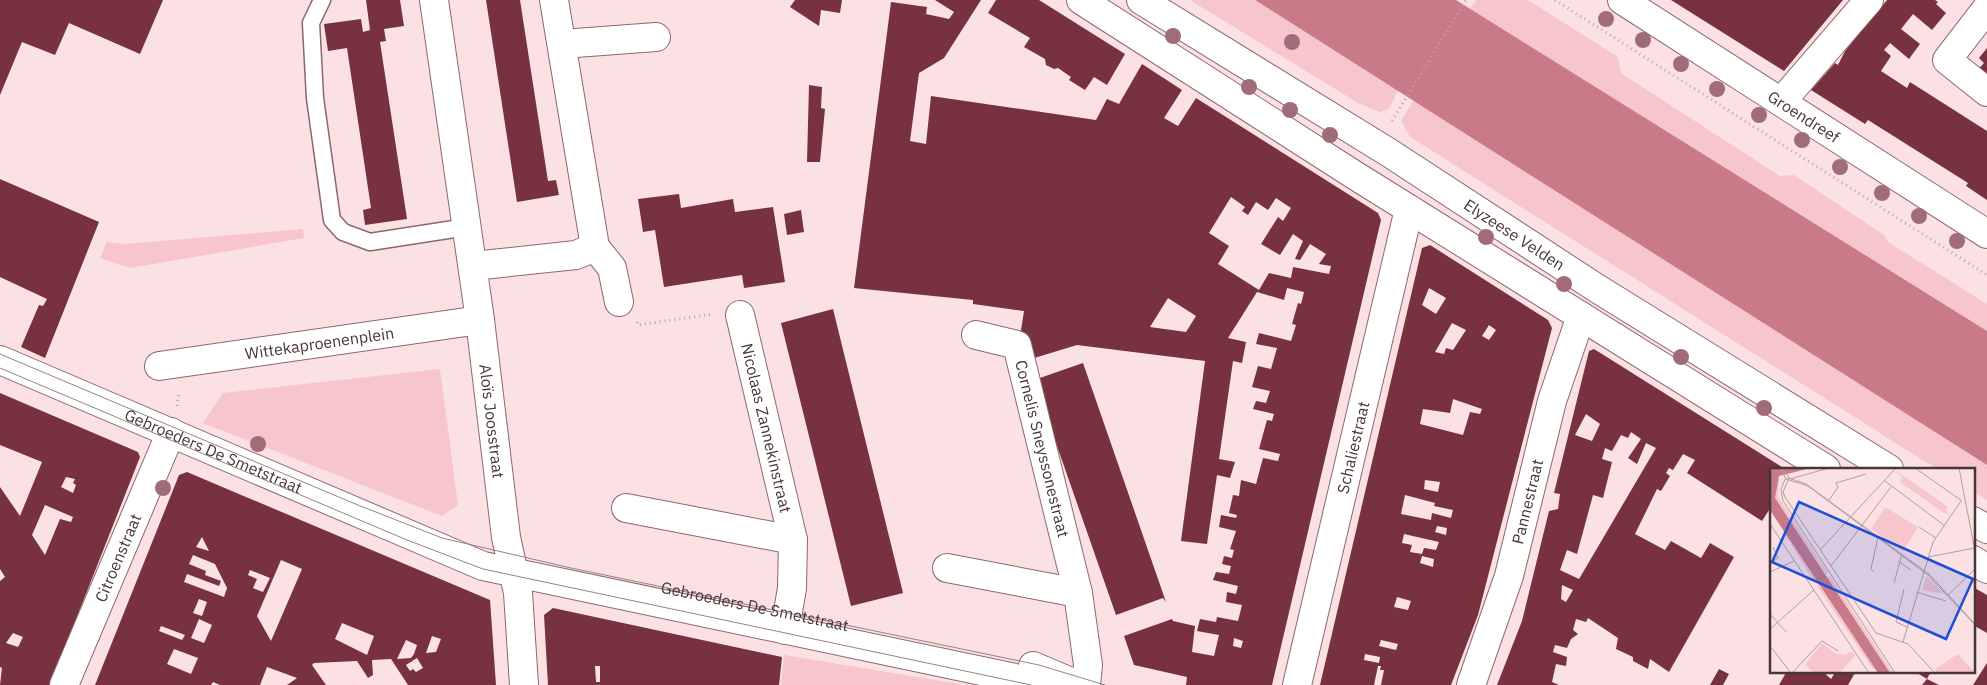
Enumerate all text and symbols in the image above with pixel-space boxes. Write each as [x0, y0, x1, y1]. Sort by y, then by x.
street label: Groendreef [1764, 86, 1844, 147]
street label: Elyzeese Velden [1460, 194, 1569, 275]
street label: Wittekaproenenplein [244, 322, 395, 364]
street label: Nicolaas Zannekinstraat [737, 341, 796, 515]
street label: Cornelis Sneyssonestraat [1011, 358, 1074, 539]
street label: Aloïs Joosstraat [475, 363, 509, 479]
street label: Schaliestraat [1332, 399, 1373, 496]
street label: Gebroeders De Smetstraat [122, 404, 305, 498]
street label: Pannestraat [1507, 457, 1547, 546]
inset map [1770, 468, 1974, 672]
street label: Citroenstraat [90, 511, 145, 605]
street label: Gebroeders De Smetstraat [659, 577, 850, 635]

